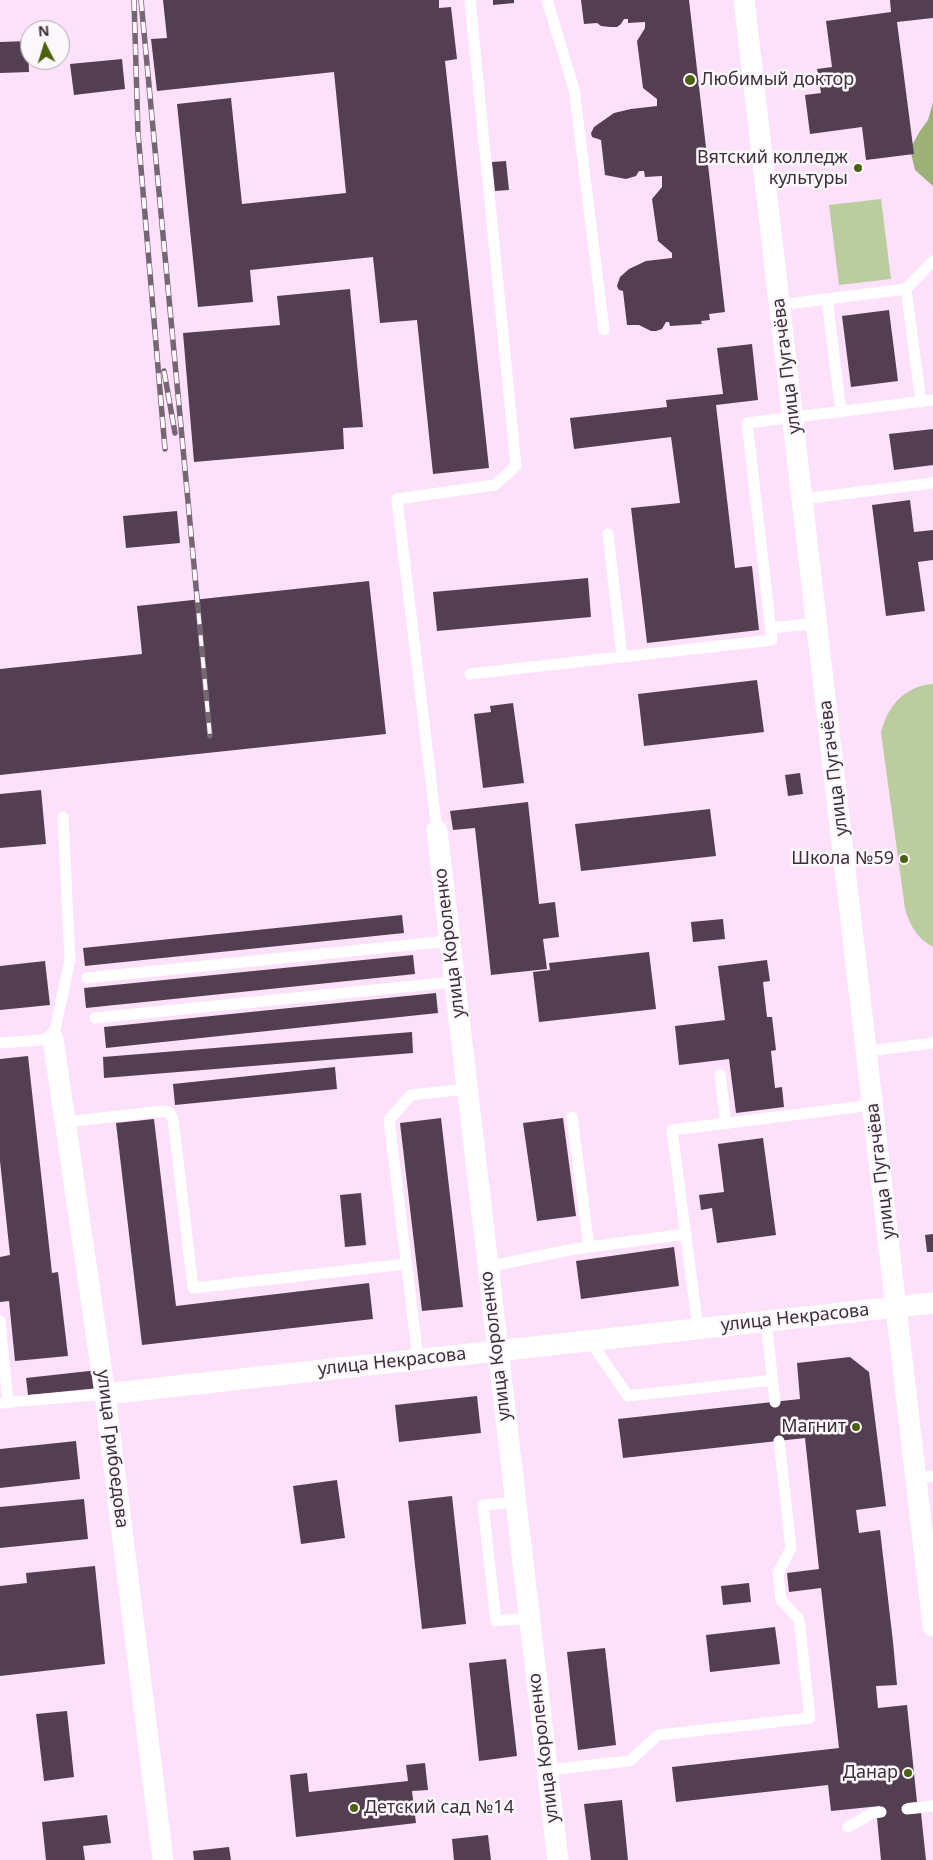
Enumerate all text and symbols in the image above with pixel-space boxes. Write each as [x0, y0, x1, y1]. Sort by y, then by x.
north arrow [20, 20, 70, 70]
text: N [37, 21, 50, 41]
place label: Любимый доктор [701, 69, 854, 91]
marker: Любимый доктор [683, 73, 697, 87]
place label: Вятский колледж культуры [697, 147, 848, 190]
marker: Вятский колледж культуры [852, 162, 864, 174]
street label: улица Пугачёва [768, 297, 806, 435]
street label: улица Пугачёва [815, 699, 853, 837]
place label: Школа №59 [791, 848, 894, 870]
marker: Школа №59 [898, 853, 910, 865]
street label: улица Короленко [430, 867, 470, 1019]
street label: улица Пугачёва [862, 1102, 900, 1240]
street label: улица Короленко [476, 1270, 516, 1422]
street label: улица Некрасова [720, 1299, 870, 1337]
street label: улица Некрасова [317, 1343, 467, 1381]
street label: улица Грибоедова [92, 1369, 132, 1529]
place label: Магнит [781, 1416, 846, 1438]
marker: Магнит [850, 1421, 862, 1433]
street label: улица Короленко [524, 1672, 564, 1824]
place label: Данар [843, 1762, 898, 1784]
marker: Данар [902, 1767, 914, 1779]
place label: Детский сад №14 [364, 1797, 514, 1819]
marker: Детский сад №14 [348, 1802, 360, 1814]

